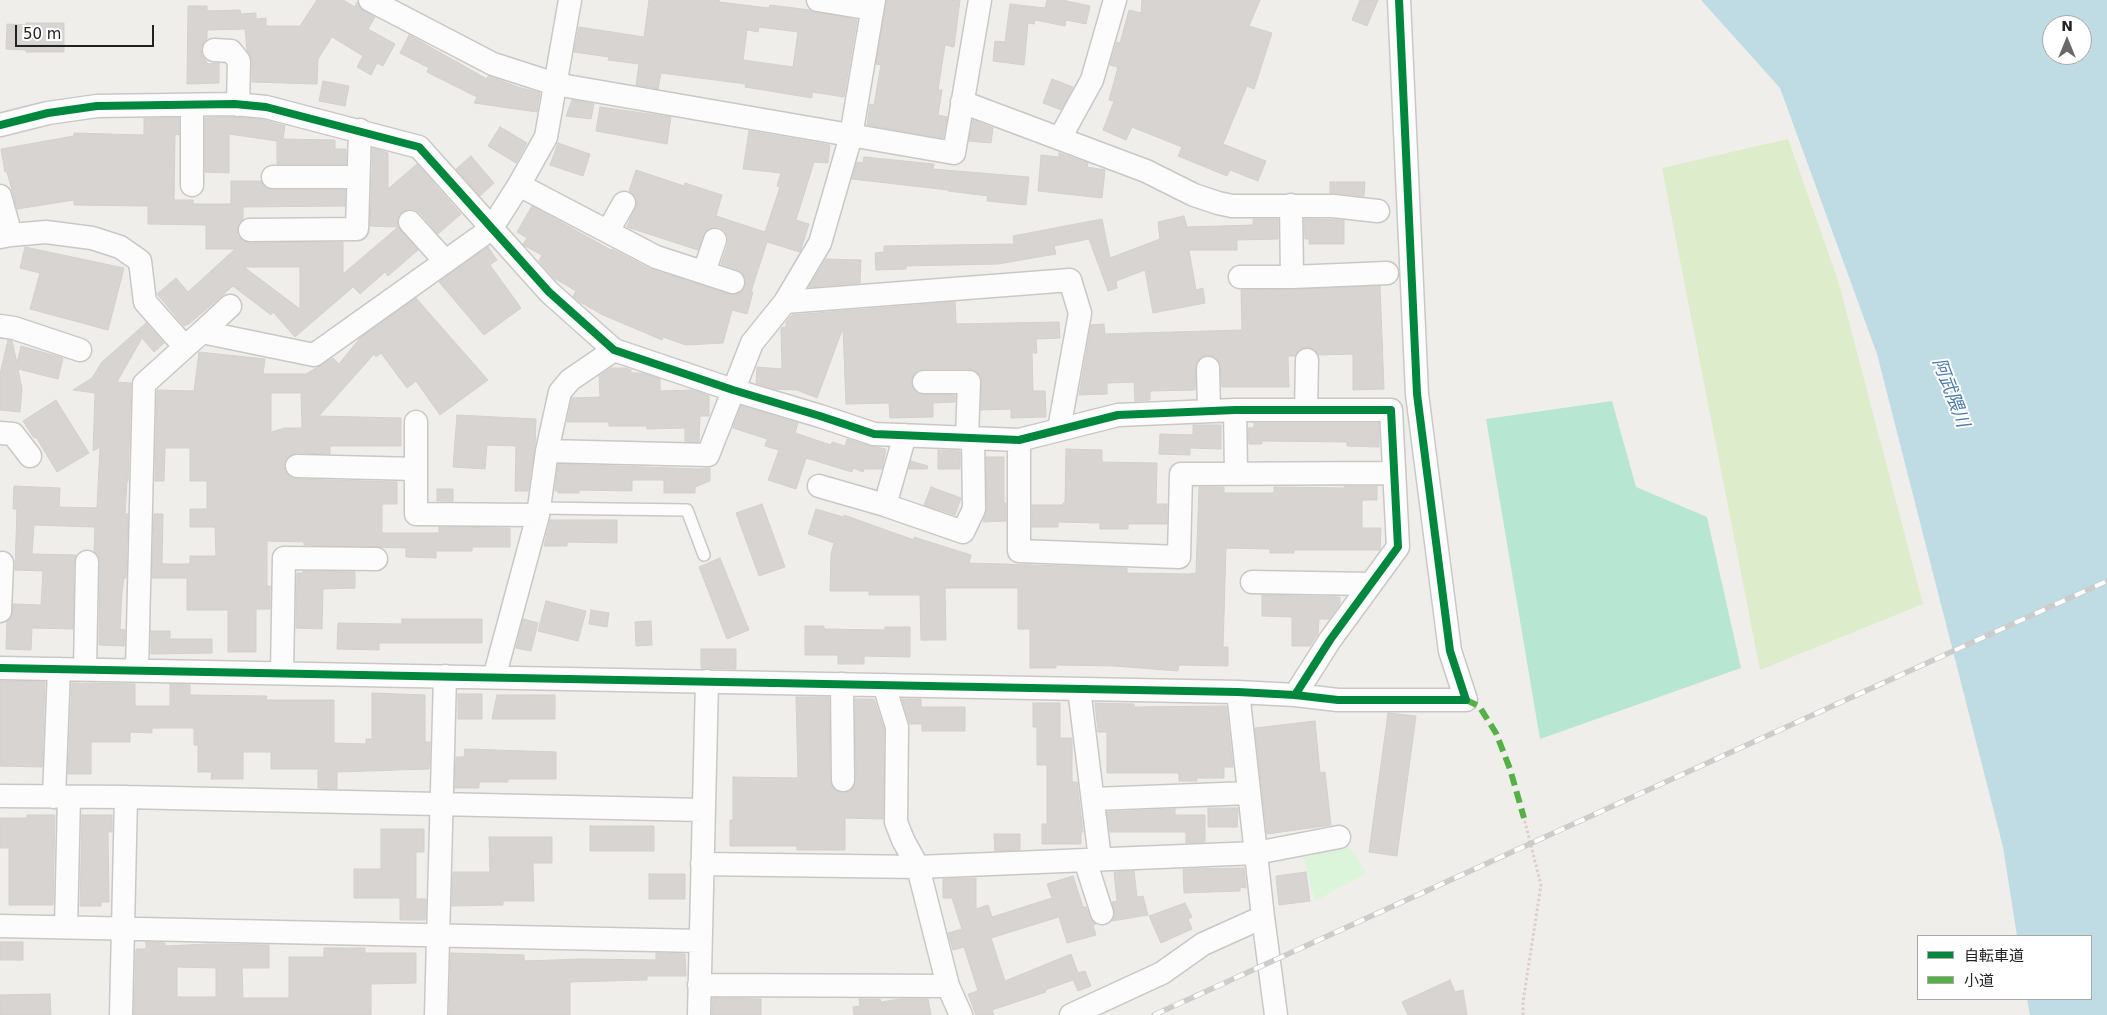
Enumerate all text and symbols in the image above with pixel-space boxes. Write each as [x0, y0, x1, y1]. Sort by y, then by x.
scale bar [18, 15, 156, 47]
north arrow [2042, 15, 2092, 65]
text: N [2061, 18, 2073, 34]
text: 50 m [23, 25, 61, 43]
water label: 阿武隈川 [1927, 356, 1973, 430]
legend [1917, 935, 2092, 1000]
text: 自転車道 [1964, 947, 2024, 965]
text: 小道 [1964, 972, 1994, 990]

